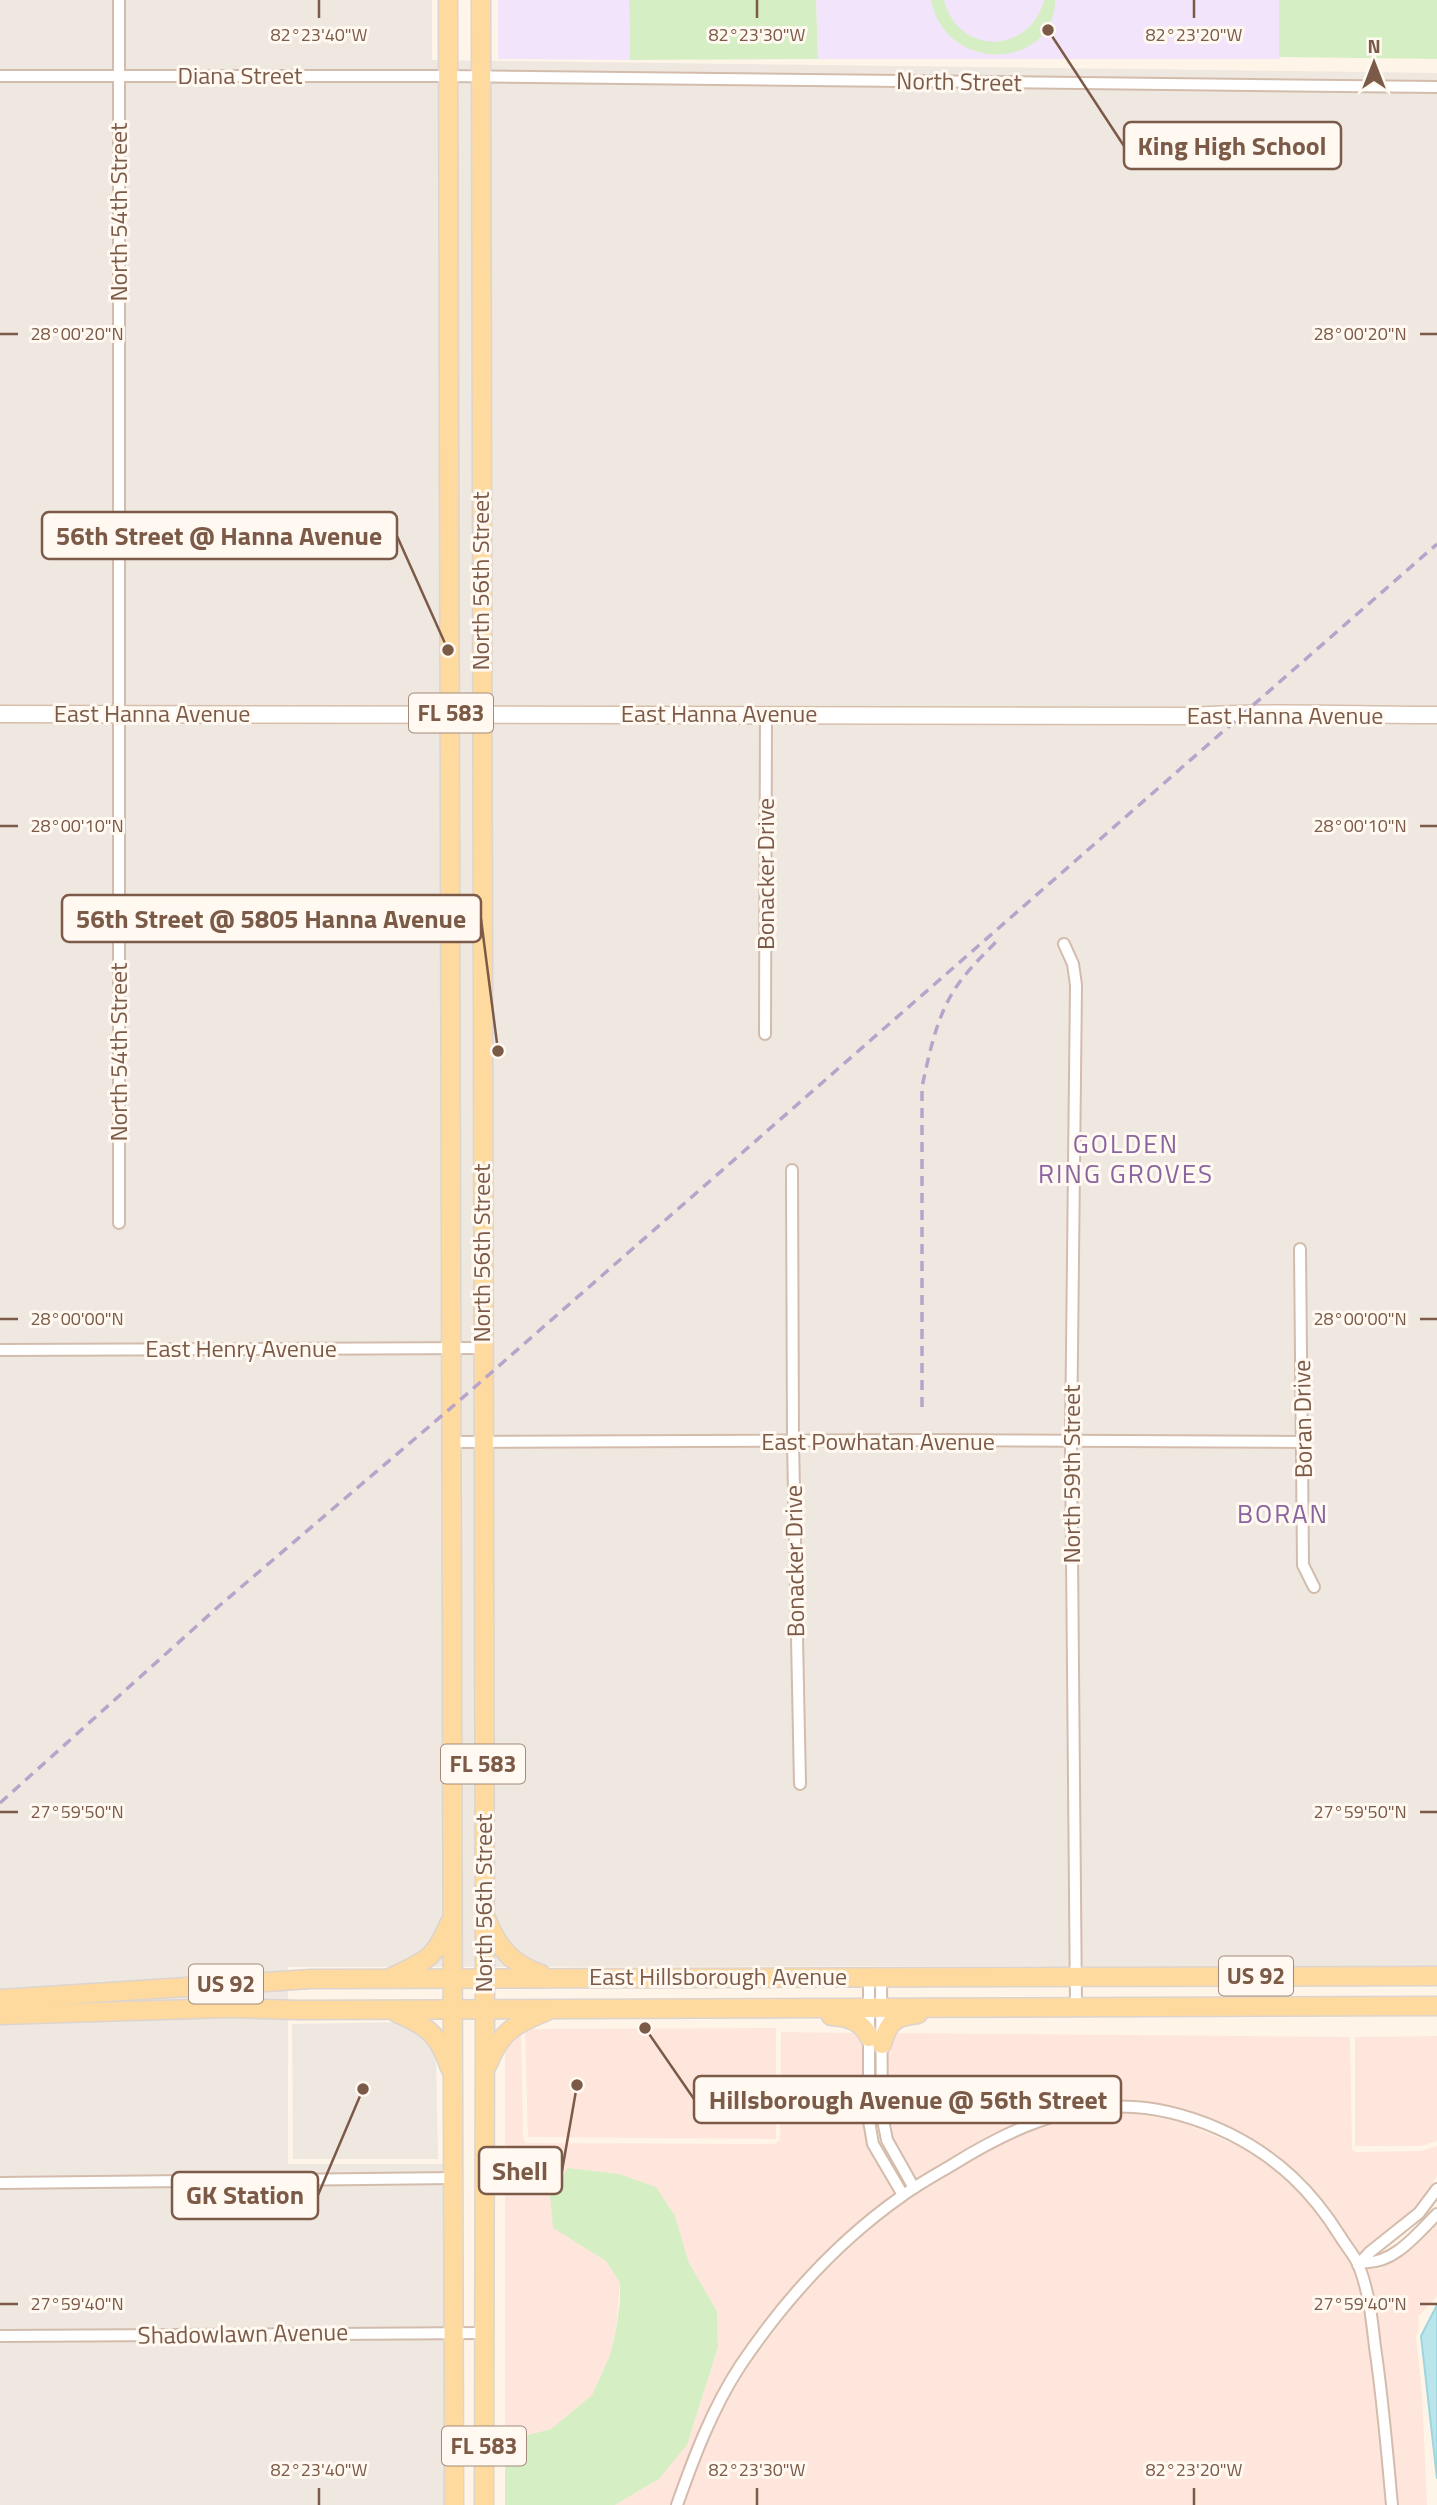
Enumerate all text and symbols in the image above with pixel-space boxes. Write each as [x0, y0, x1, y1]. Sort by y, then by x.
text: 82°23'40"W [271, 21, 368, 48]
text: 82°23'30"W [709, 21, 806, 48]
text: 82°23'20"W [1146, 21, 1243, 48]
north arrow [1339, 28, 1409, 98]
text: N [1367, 31, 1381, 60]
street label: Diana Street [178, 57, 303, 93]
street label: North Street [896, 62, 1023, 100]
street label: North 54th Street [100, 122, 136, 302]
callout: King High School [1124, 122, 1341, 169]
text: King High School [1137, 126, 1327, 165]
text: 28°00'20"N [30, 320, 124, 347]
text: 28°00'20"N [1313, 320, 1407, 347]
street label: North 56th Street [462, 491, 498, 671]
callout: 56th Street @ Hanna Avenue [42, 512, 397, 559]
text: 56th Street @ Hanna Avenue [56, 516, 382, 555]
road number: FL 583 [409, 694, 493, 733]
street label: East Hanna Avenue [54, 695, 250, 731]
street label: East Hanna Avenue [621, 695, 817, 731]
street label: East Hanna Avenue [1187, 697, 1383, 733]
street label: Bonacker Drive [747, 798, 783, 950]
text: 28°00'10"N [30, 812, 124, 839]
text: 28°00'10"N [1313, 812, 1407, 839]
callout: 56th Street @ 5805 Hanna Avenue [62, 895, 481, 942]
text: 56th Street @ 5805 Hanna Avenue [76, 899, 466, 938]
street label: North 54th Street [100, 962, 136, 1142]
district label: GOLDEN RING GROVES [1038, 1124, 1214, 1193]
street label: North 56th Street [463, 1163, 499, 1343]
text: 28°00'00"N [30, 1305, 124, 1332]
text: 28°00'00"N [1313, 1305, 1407, 1332]
street label: East Henry Avenue [145, 1330, 337, 1366]
street label: Boran Drive [1283, 1359, 1321, 1479]
street label: North 59th Street [1053, 1384, 1089, 1564]
street label: East Powhatan Avenue [761, 1423, 995, 1459]
street label: Bonacker Drive [775, 1485, 813, 1637]
district label: BORAN [1237, 1494, 1329, 1533]
road number: FL 583 [441, 1744, 525, 1784]
text: 27°59'50"N [30, 1798, 124, 1825]
text: 27°59'50"N [1313, 1798, 1407, 1825]
street label: North 56th Street [465, 1813, 501, 1993]
road number: US 92 [1219, 1956, 1293, 1996]
street label: East Hillsborough Avenue [589, 1958, 847, 1994]
road number: US 92 [189, 1965, 263, 2004]
callout: Hillsborough Avenue @ 56th Street [694, 2076, 1121, 2123]
text: Hillsborough Avenue @ 56th Street [709, 2080, 1107, 2119]
callout: Shell [479, 2147, 562, 2194]
text: Shell [492, 2151, 548, 2190]
callout: GK Station [172, 2172, 318, 2219]
text: GK Station [186, 2175, 304, 2214]
text: 27°59'40"N [30, 2290, 124, 2317]
text: 27°59'40"N [1313, 2290, 1407, 2317]
street label: Shadowlawn Avenue [137, 2313, 349, 2353]
road number: FL 583 [442, 2426, 526, 2466]
text: 82°23'40"W [271, 2456, 368, 2483]
text: 82°23'30"W [709, 2456, 806, 2483]
text: 82°23'20"W [1146, 2456, 1243, 2483]

